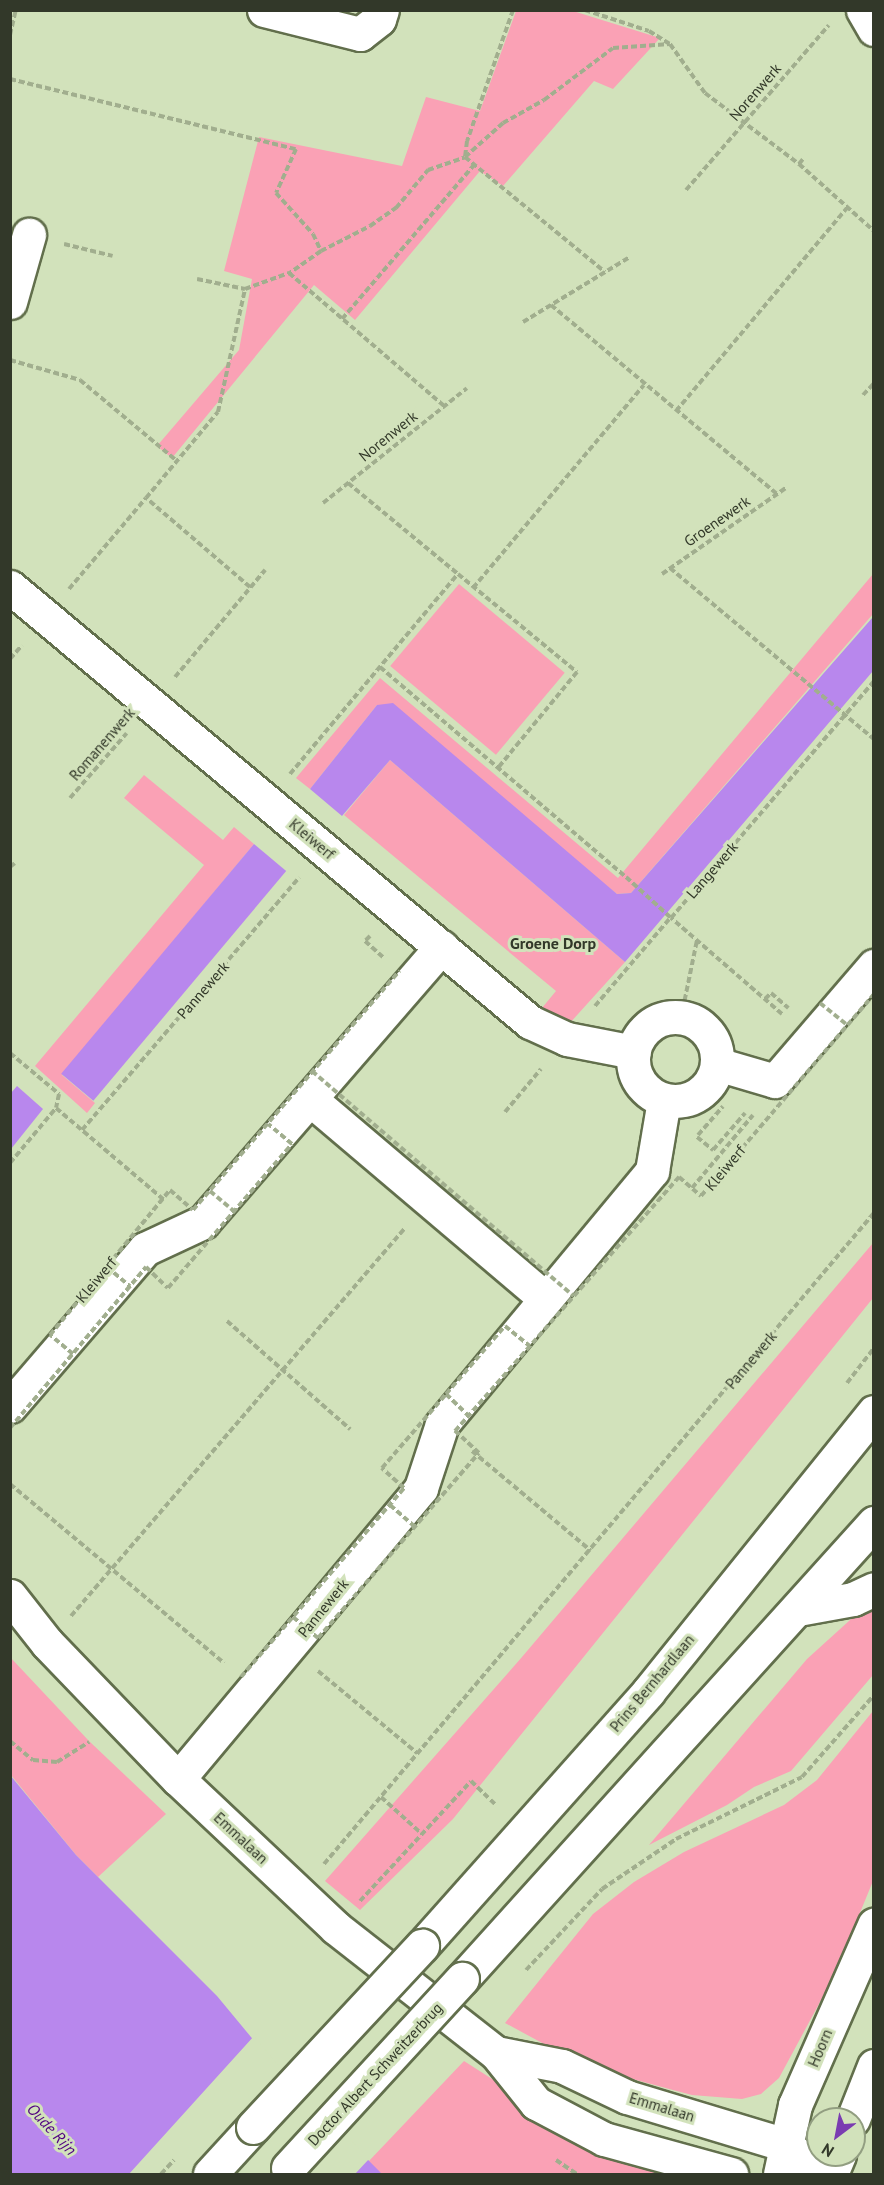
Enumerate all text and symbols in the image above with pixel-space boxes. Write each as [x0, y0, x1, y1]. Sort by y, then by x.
street label: Norenwerk [725, 60, 785, 124]
street label: Norenwerk [355, 407, 421, 465]
street label: Groenewerk [681, 492, 753, 550]
street label: Romanenwerk [65, 704, 139, 784]
street label: Kleiwerf [286, 815, 338, 863]
street label: Langewerk [682, 838, 742, 902]
district label: Groene Dorp [510, 933, 596, 953]
street label: Pannewerk [173, 958, 233, 1022]
street label: Kleiwerf [701, 1142, 749, 1194]
street label: Kleiwerf [72, 1254, 120, 1306]
street label: Pannewerk [722, 1327, 780, 1393]
street label: Pannewerk [294, 1575, 352, 1641]
street label: Prins Bernhardlaan [606, 1631, 698, 1735]
street label: Emmalaan [210, 1808, 272, 1868]
street label: Doctor Albert Schweitzerbrug [304, 1999, 446, 2149]
street label: Hoorn [804, 2026, 836, 2070]
street label: Emmalaan [627, 2089, 697, 2125]
water label: Oude Rijn [23, 2099, 81, 2159]
north arrow [806, 2107, 866, 2167]
text: N [818, 2139, 837, 2162]

